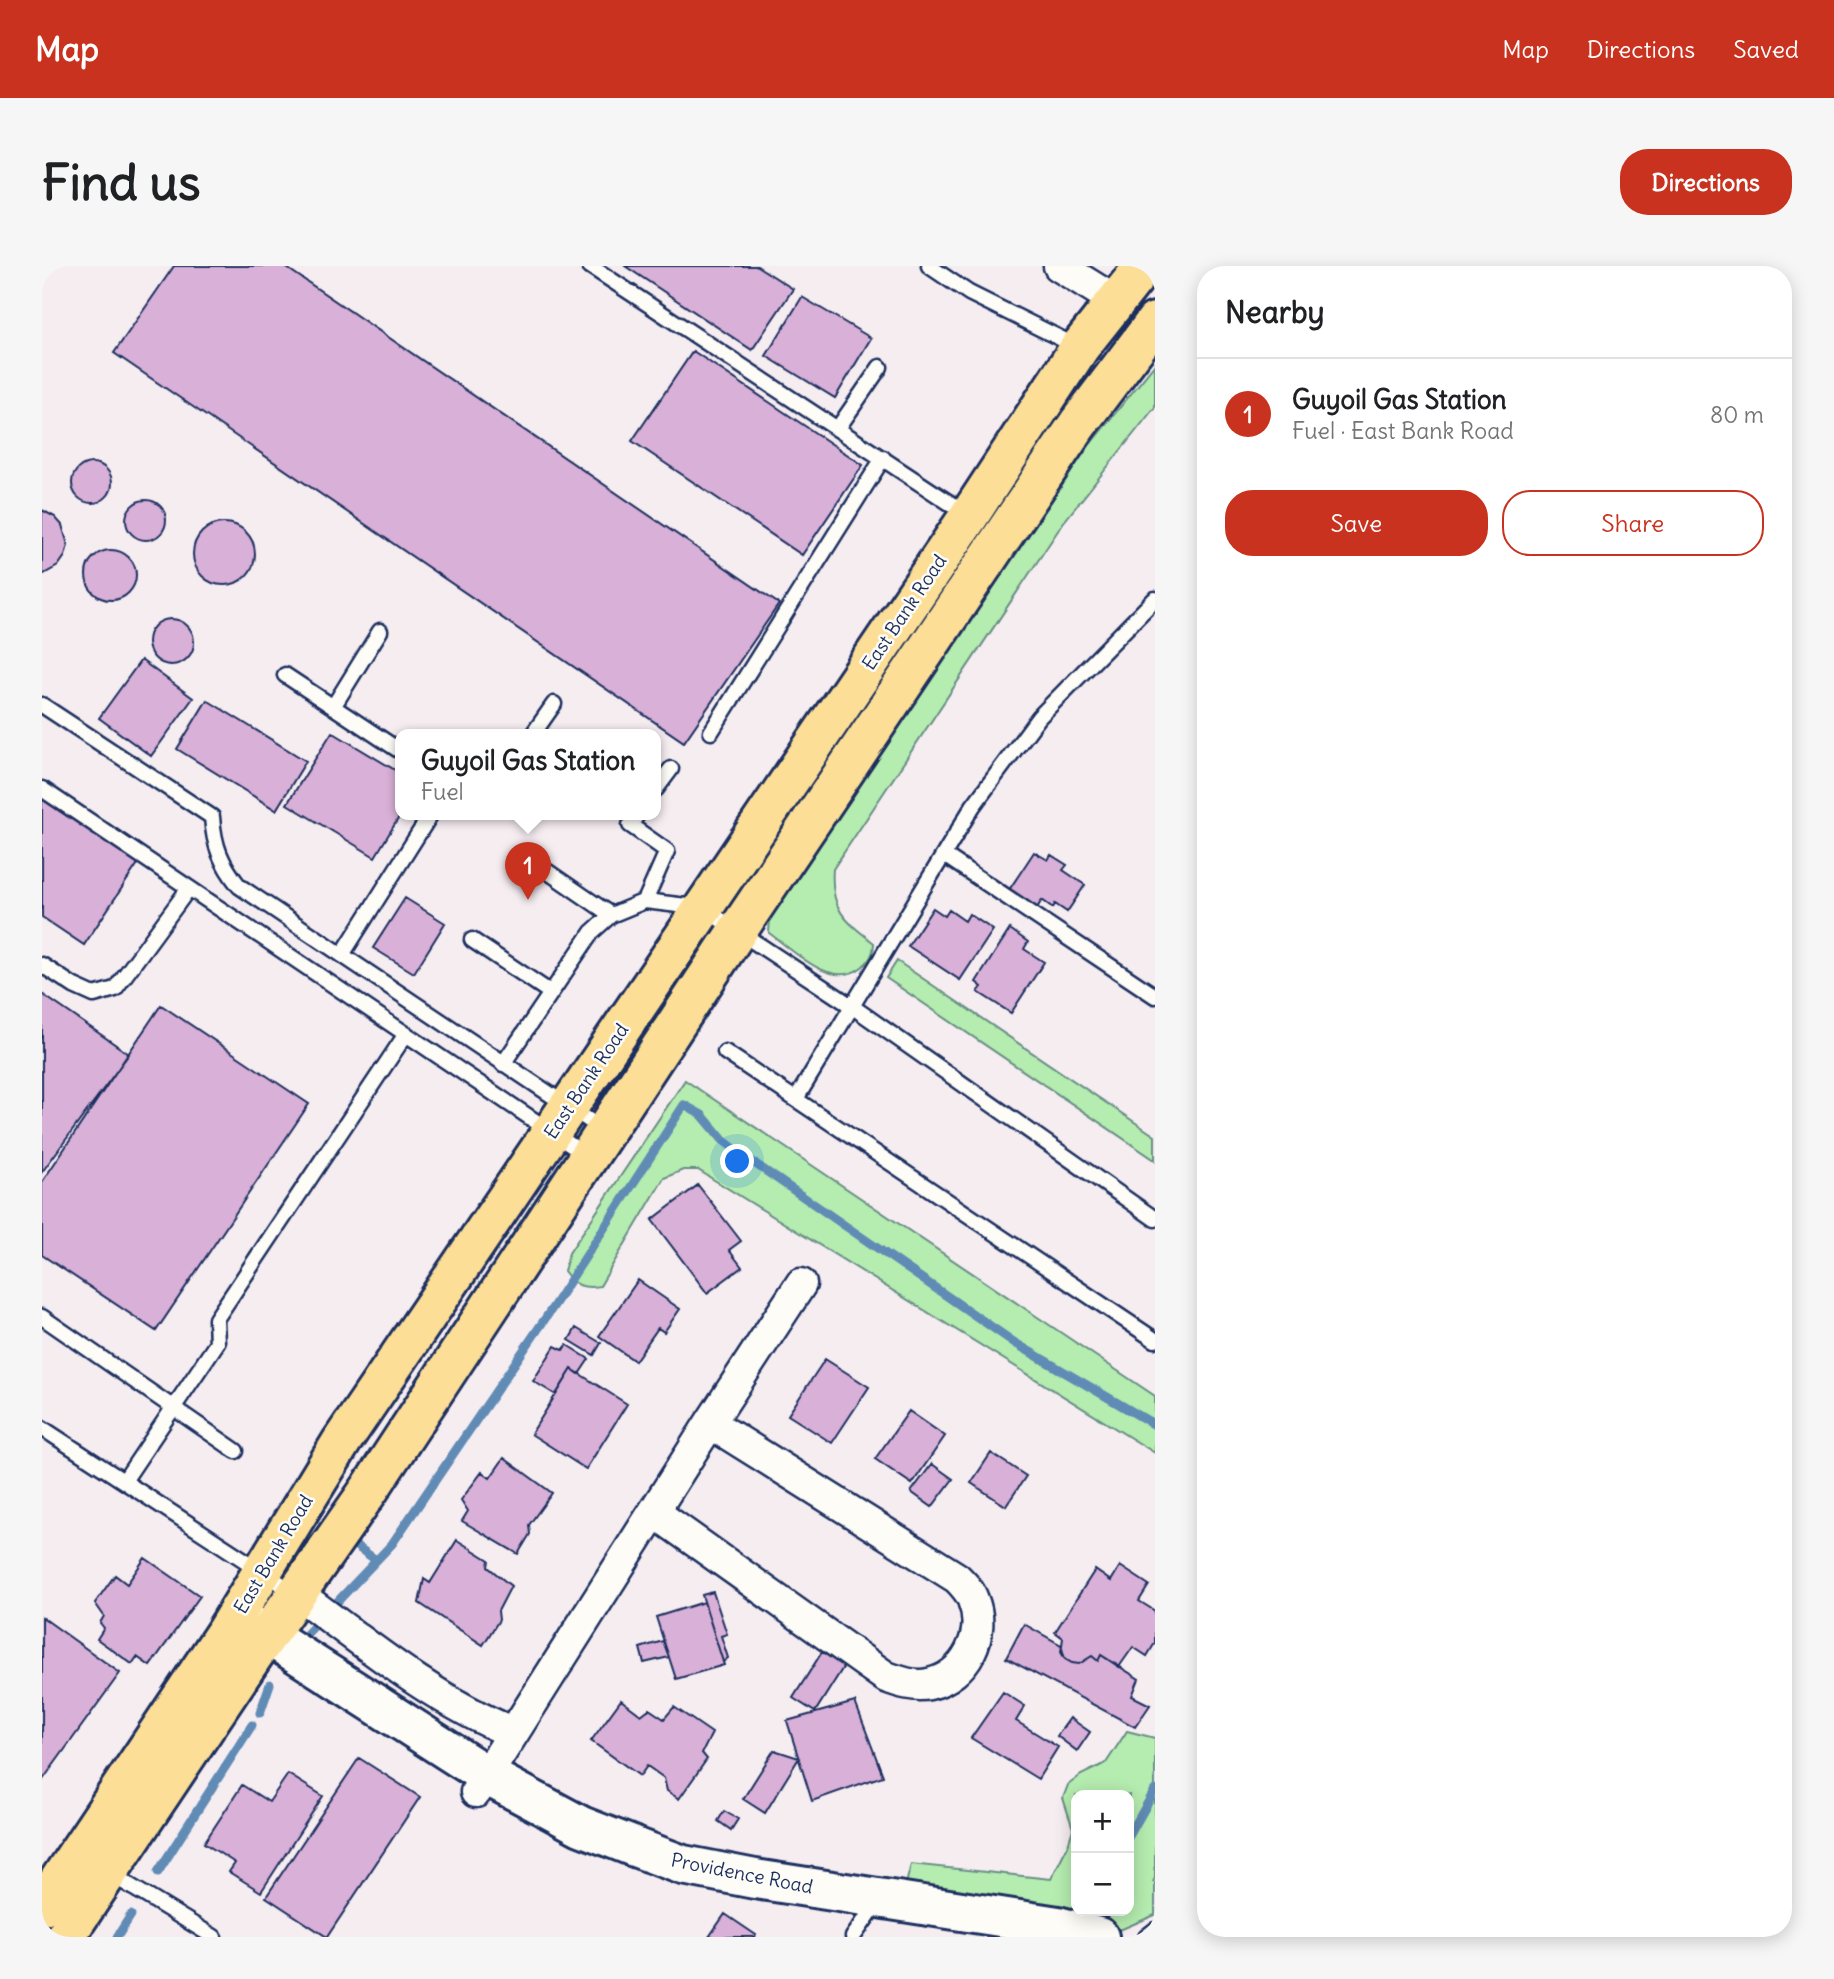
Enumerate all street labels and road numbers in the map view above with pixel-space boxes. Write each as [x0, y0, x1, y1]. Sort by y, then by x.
street label: East Bank Road [856, 550, 952, 674]
street label: East Bank Road [538, 1019, 634, 1143]
street label: East Bank Road [228, 1490, 318, 1618]
street label: Providence Road [669, 1847, 815, 1899]

